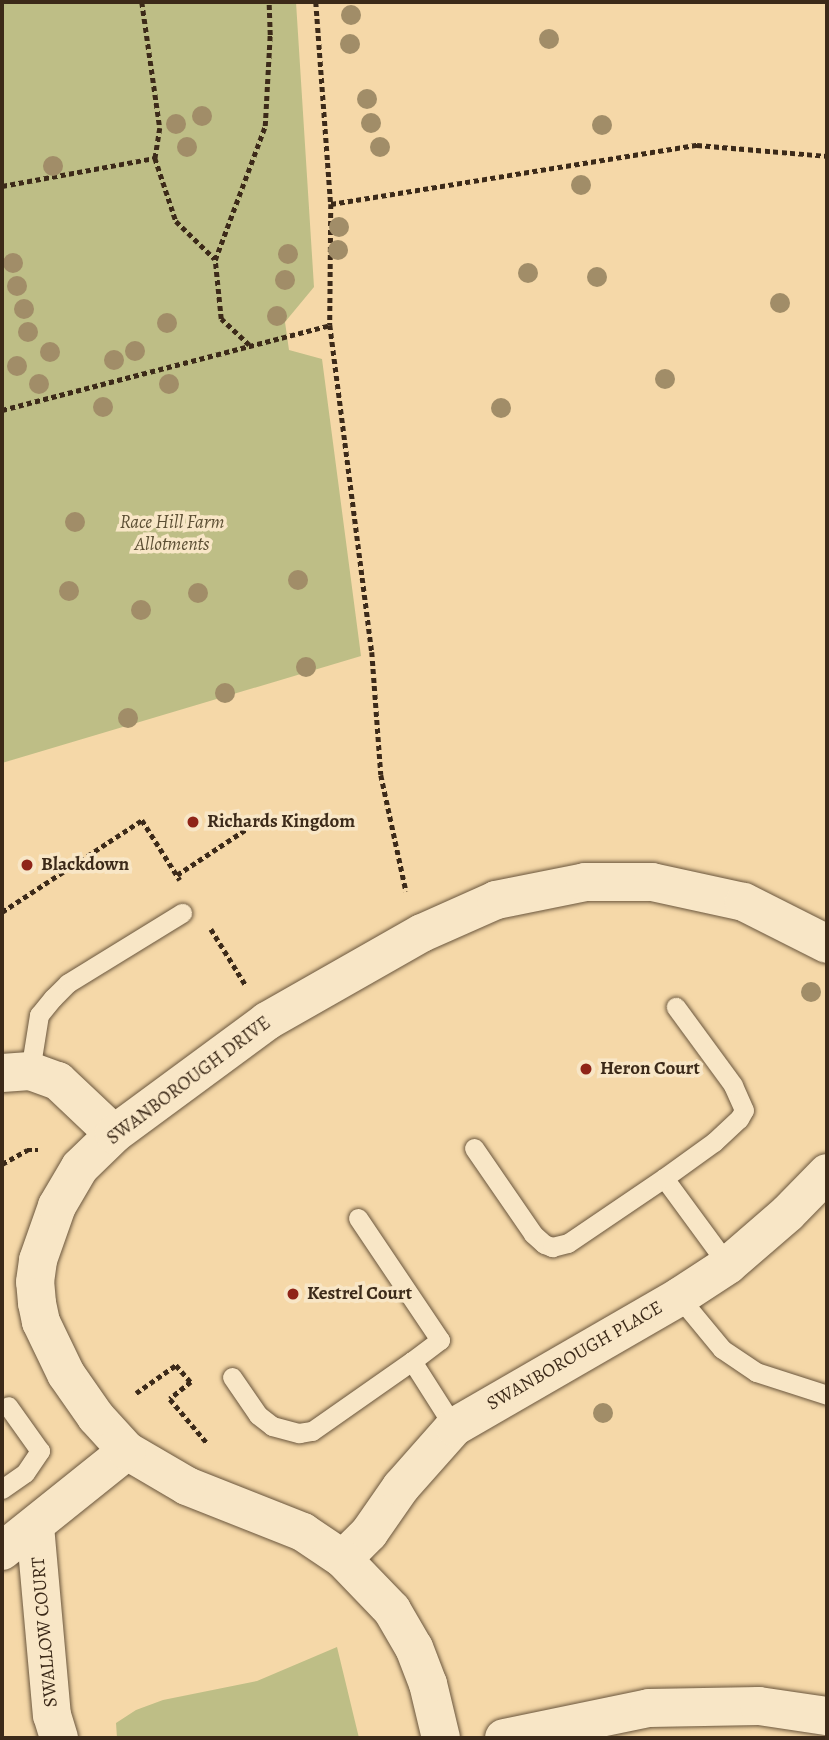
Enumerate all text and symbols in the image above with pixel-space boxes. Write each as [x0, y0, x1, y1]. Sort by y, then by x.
park label: Race Hill Farm Allotments [120, 512, 224, 556]
place label: Richards Kingdom [207, 811, 355, 833]
marker: Richards Kingdom [185, 814, 201, 830]
place label: Blackdown [41, 854, 129, 876]
marker: Blackdown [19, 857, 35, 873]
street label: SWANBOROUGH DRIVE [103, 1012, 275, 1150]
place label: Heron Court [600, 1058, 700, 1080]
marker: Heron Court [578, 1061, 594, 1077]
place label: Kestrel Court [307, 1283, 412, 1305]
marker: Kestrel Court [285, 1286, 301, 1302]
street label: SWANBOROUGH PLACE [483, 1296, 667, 1416]
street label: SWALLOW COURT [27, 1556, 63, 1708]

